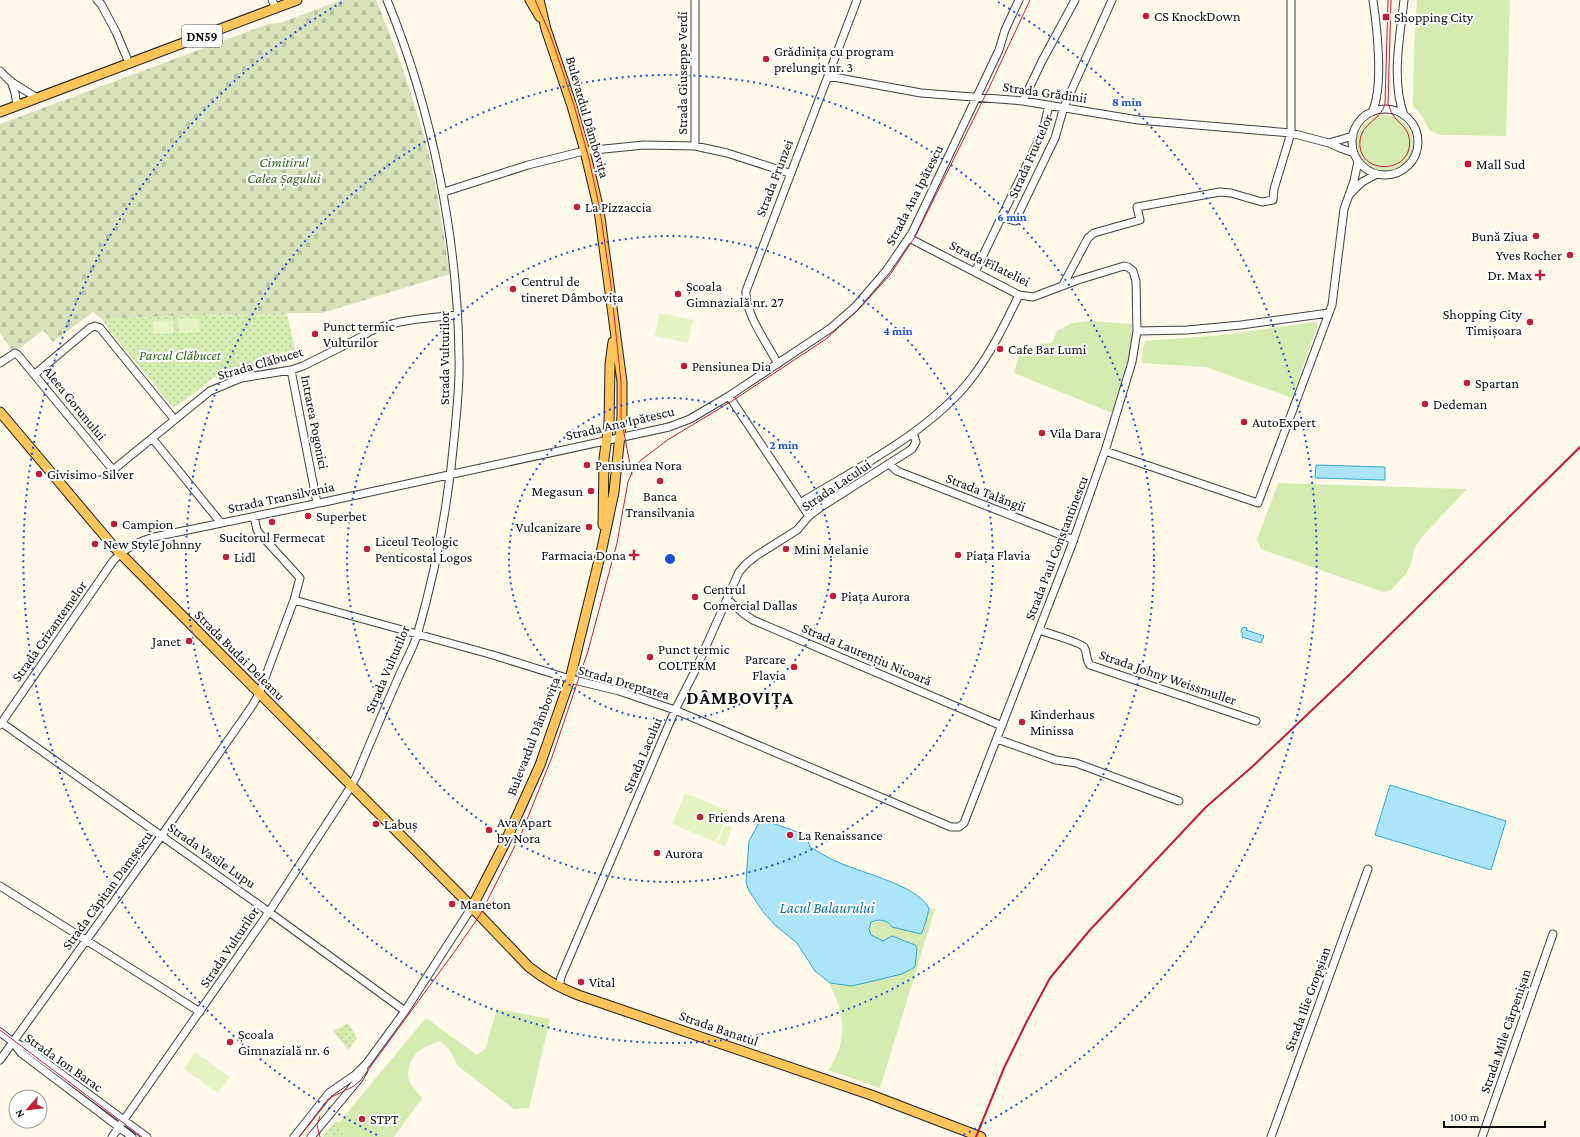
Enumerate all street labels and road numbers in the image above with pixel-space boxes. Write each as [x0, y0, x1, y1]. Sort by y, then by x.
street label: Strada Giuseppe Verdi [674, 11, 690, 135]
road number: DN59 [182, 25, 222, 47]
street label: Bulevardul Dâmbovița [562, 54, 613, 180]
street label: Strada Grădinii [1002, 78, 1088, 106]
street label: Strada Fructelor [1004, 112, 1056, 200]
street label: Strada Frunzei [752, 137, 796, 219]
street label: Strada Ana Ipătescu [882, 141, 947, 248]
street label: Strada Filateliei [947, 237, 1033, 289]
street label: Strada Vulturilor [436, 311, 452, 405]
street label: Strada Clăbucet [215, 343, 305, 383]
street label: Aleea Gorunului [40, 363, 110, 444]
street label: Intrarea Pogonici [298, 374, 332, 471]
street label: Strada Ana Ipătescu [564, 403, 676, 443]
street label: Strada Lacului [798, 456, 874, 514]
street label: Strada Talăngii [944, 469, 1028, 515]
street label: Strada Paul Constantinescu [1021, 473, 1091, 622]
street label: Strada Transilvania [226, 478, 336, 516]
street label: Strada Crizantemelor [8, 578, 90, 684]
street label: Strada Budai Deleanu [192, 607, 289, 704]
street label: Strada Laurențiu Nicoară [799, 619, 935, 690]
street label: Strada Vulturilor [361, 623, 413, 715]
street label: Strada Johny Weissmuller [1097, 646, 1239, 708]
street label: Strada Dreptatea [576, 661, 672, 703]
street label: Bulevardul Dâmbovița [503, 674, 564, 798]
street label: Strada Lacului [619, 715, 665, 795]
street label: Strada Vasile Lupu [165, 819, 259, 892]
street label: Strada Căpitan Damșescu [58, 827, 157, 953]
street label: Strada Vulturilor [196, 904, 262, 990]
street label: Strada Ilie Gropșian [1281, 944, 1334, 1054]
street label: Strada Mile Cărpenișan [1476, 966, 1535, 1096]
street label: Strada Banatul [677, 1007, 761, 1049]
street label: Strada Ion Barac [22, 1029, 106, 1095]

